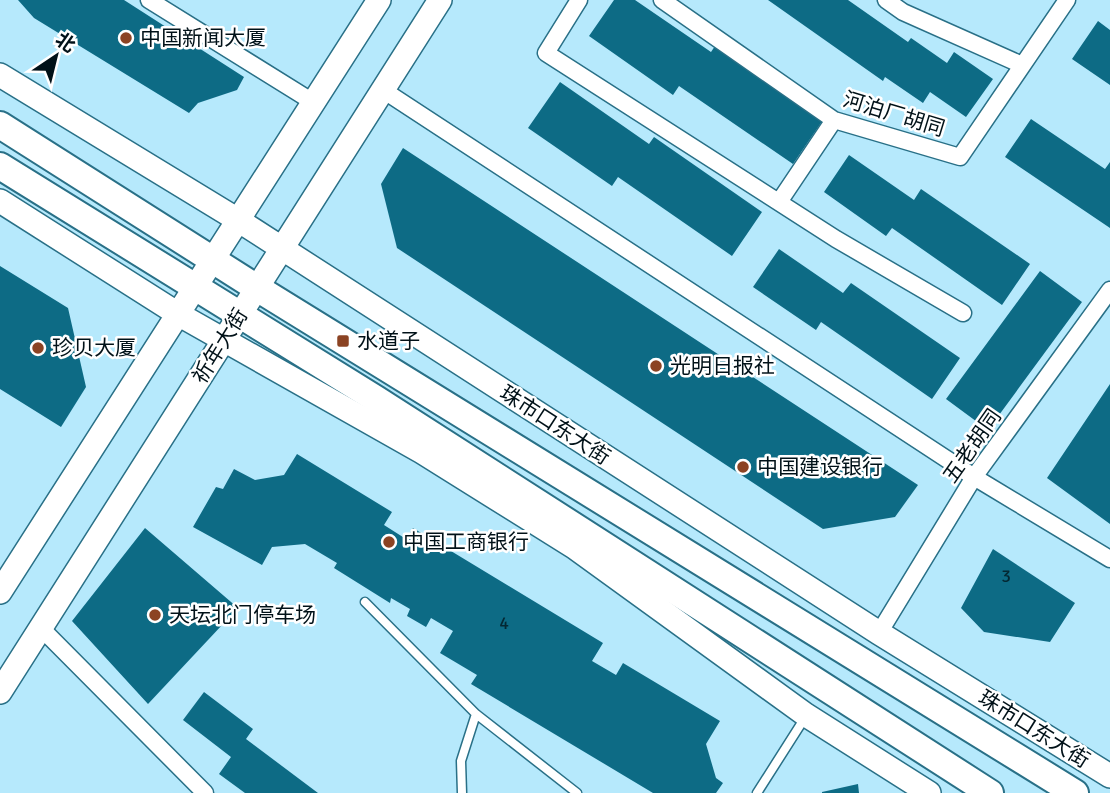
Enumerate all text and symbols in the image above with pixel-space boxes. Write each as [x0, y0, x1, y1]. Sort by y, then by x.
north arrow [21, 21, 91, 91]
place label: 中国新闻大厦 [140, 25, 266, 51]
text: 北 [51, 28, 80, 58]
marker: 中国新闻大厦 [118, 30, 134, 46]
street label: 河泊厂胡同 [840, 86, 948, 142]
street label: 祈年大街 [187, 303, 253, 389]
place label: 水道子 [357, 328, 420, 354]
marker: 水道子 [335, 333, 351, 349]
place label: 珍贝大厦 [52, 335, 136, 361]
marker: 珍贝大厦 [30, 340, 46, 356]
place label: 光明日报社 [670, 353, 775, 379]
marker: 光明日报社 [648, 358, 664, 374]
street label: 珠市口东大街 [495, 380, 615, 470]
street label: 五老胡同 [937, 404, 1007, 488]
place label: 中国建设银行 [757, 454, 883, 480]
marker: 中国建设银行 [735, 459, 751, 475]
place label: 中国工商银行 [403, 529, 529, 555]
marker: 中国工商银行 [381, 534, 397, 550]
house number: 3 [1001, 565, 1011, 587]
place label: 天坛北门停车场 [169, 602, 316, 628]
marker: 天坛北门停车场 [147, 607, 163, 623]
house number: 4 [499, 612, 509, 634]
street label: 珠市口东大街 [974, 685, 1094, 773]

